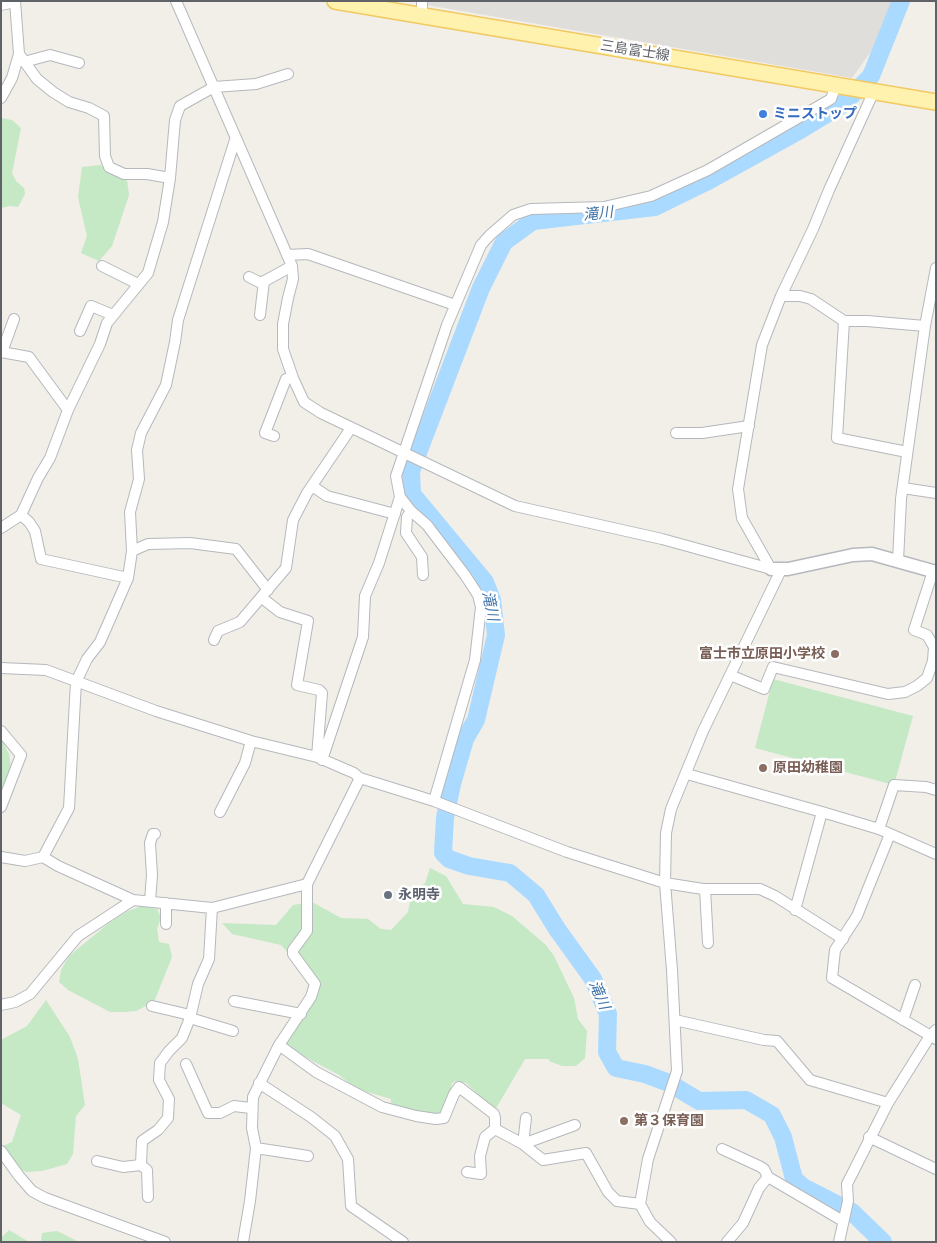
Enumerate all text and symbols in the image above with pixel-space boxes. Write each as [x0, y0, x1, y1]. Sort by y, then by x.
street label: 三島富士線 [599, 37, 671, 65]
place label: ミニストップ [773, 106, 857, 122]
marker: ミニストップ [757, 108, 769, 120]
water label: 滝川 [582, 203, 614, 225]
water label: 滝川 [478, 589, 502, 623]
place label: 富士市立原田小学校 [699, 646, 825, 662]
marker: 富士市立原田小学校 [829, 648, 841, 660]
place label: 原田幼稚園 [773, 760, 843, 776]
marker: 原田幼稚園 [757, 762, 769, 774]
place label: 永明寺 [398, 887, 440, 903]
marker: 永明寺 [382, 889, 394, 901]
water label: 滝川 [585, 978, 613, 1012]
place label: 第３保育園 [634, 1113, 704, 1129]
marker: 第３保育園 [618, 1115, 630, 1127]

